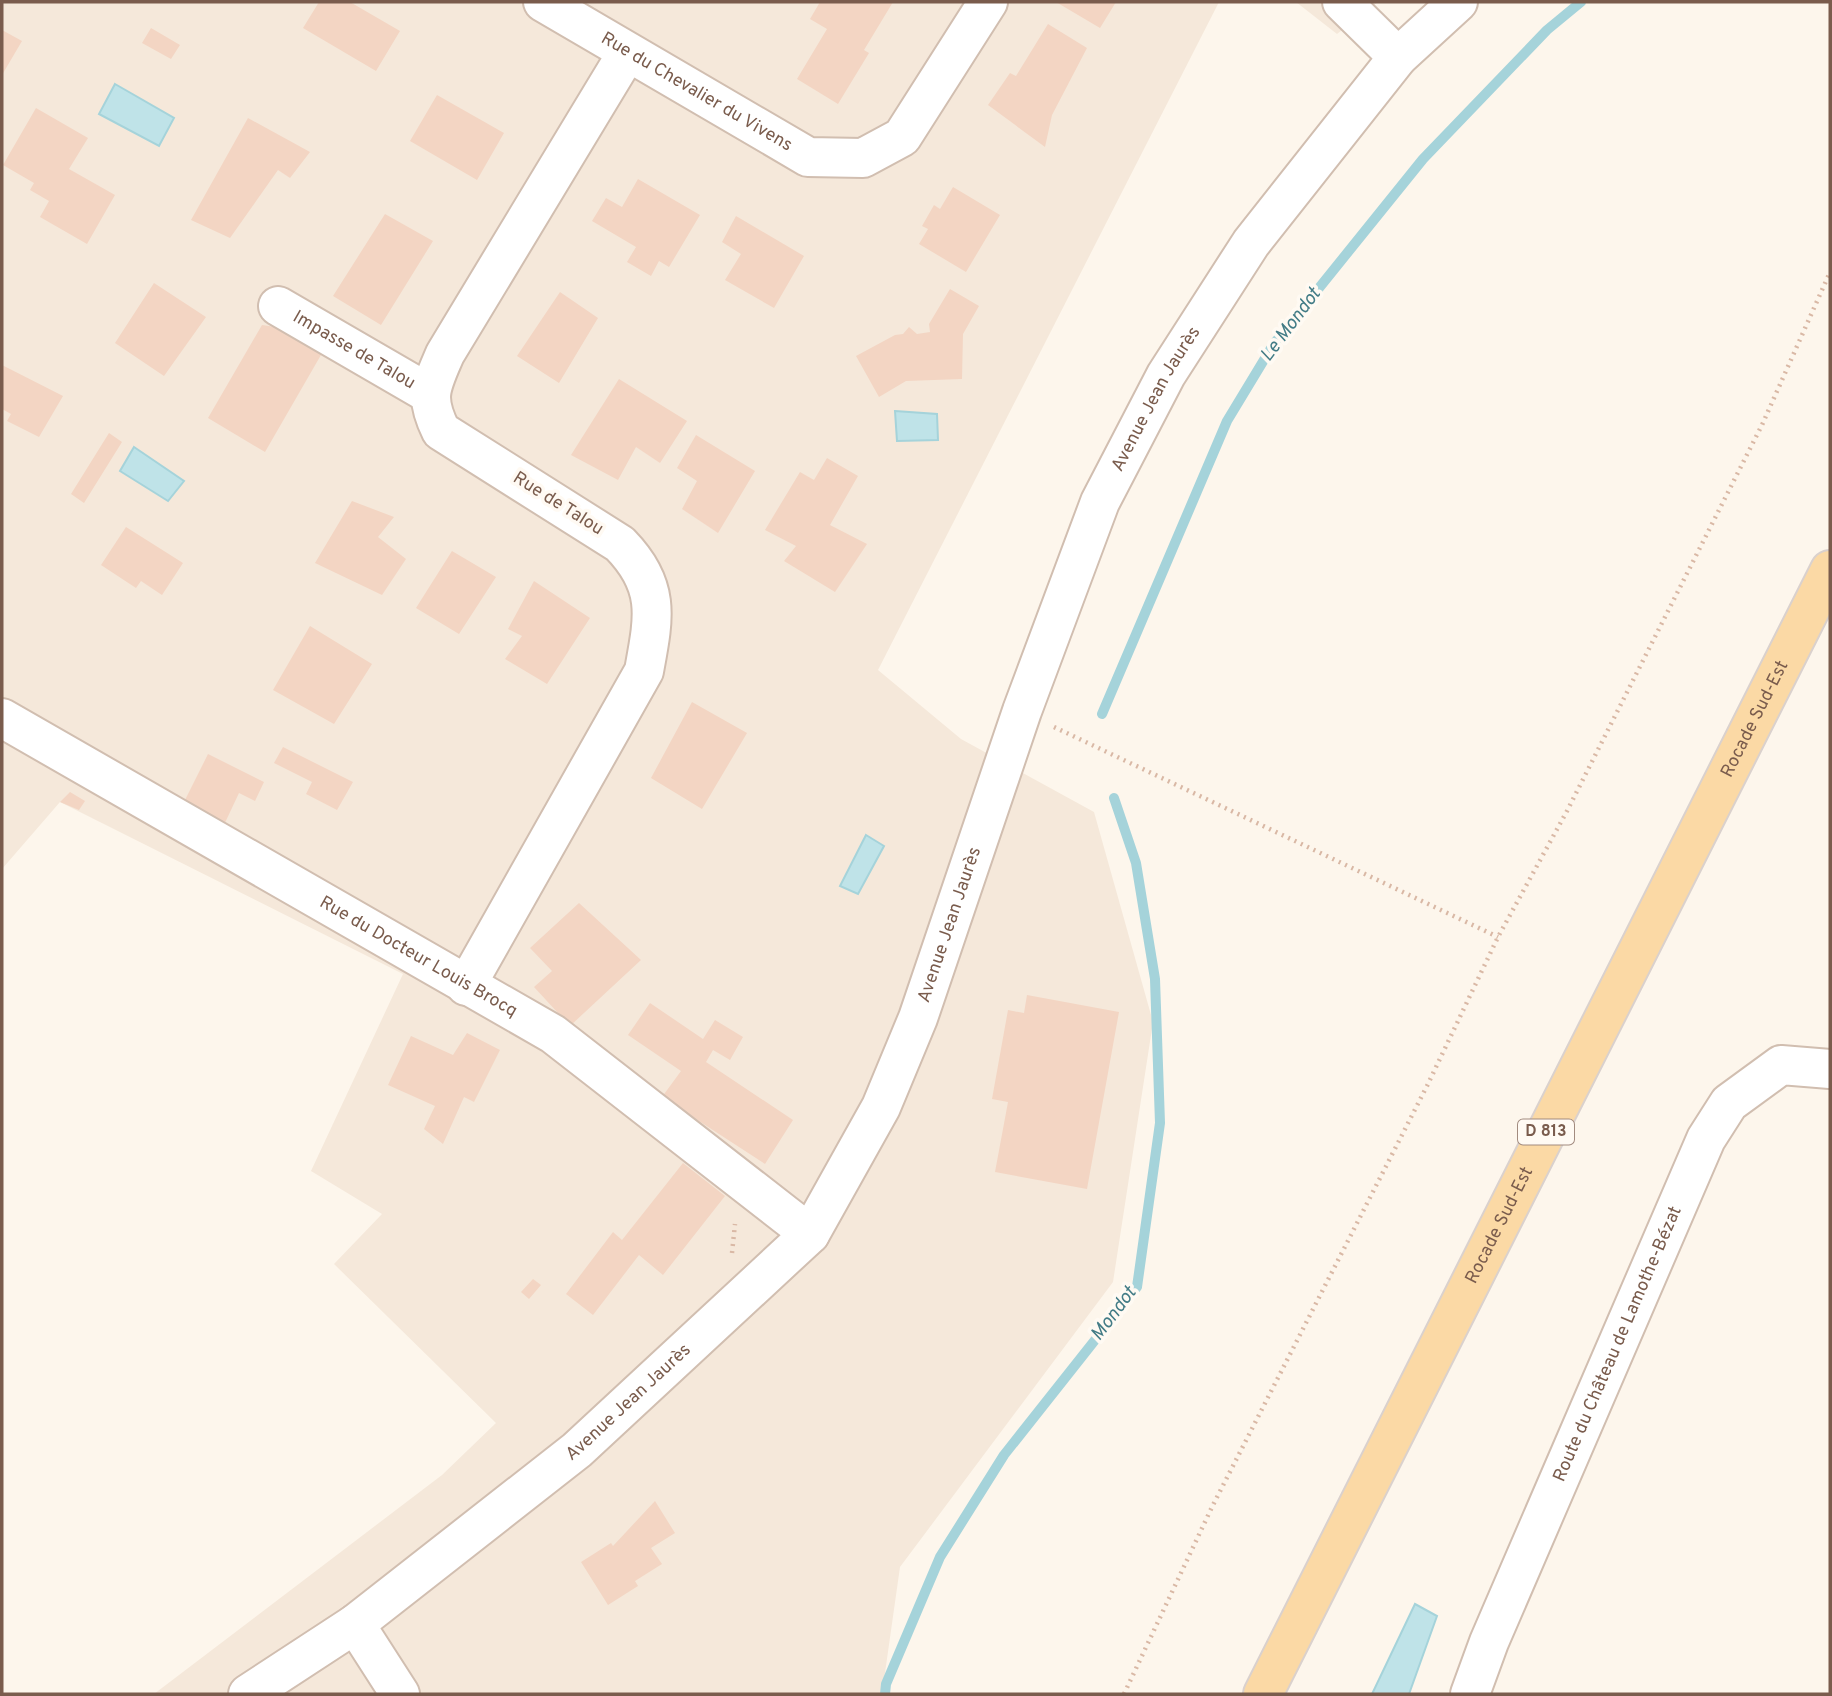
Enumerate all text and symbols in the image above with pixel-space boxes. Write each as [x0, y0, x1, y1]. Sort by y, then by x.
street label: Rue du Chevalier du Vivens [597, 27, 797, 157]
water label: Le Mondot [1255, 282, 1327, 367]
street label: Impasse de Talou [289, 306, 420, 395]
street label: Avenue Jean Jaurès [1106, 322, 1206, 475]
street label: Rue de Talou [508, 467, 608, 541]
street label: Rocade Sud-Est [1716, 657, 1794, 781]
street label: Avenue Jean Jaurès [913, 844, 987, 1005]
street label: Rue du Docteur Louis Brocq [315, 891, 522, 1023]
road number: D 813 [1518, 1120, 1574, 1144]
street label: Rocade Sud-Est [1460, 1163, 1539, 1288]
street label: Route du Château de Lamothe-Bézat [1548, 1203, 1687, 1485]
water label: Mondot [1086, 1281, 1143, 1346]
street label: Avenue Jean Jaurès [561, 1339, 696, 1466]

